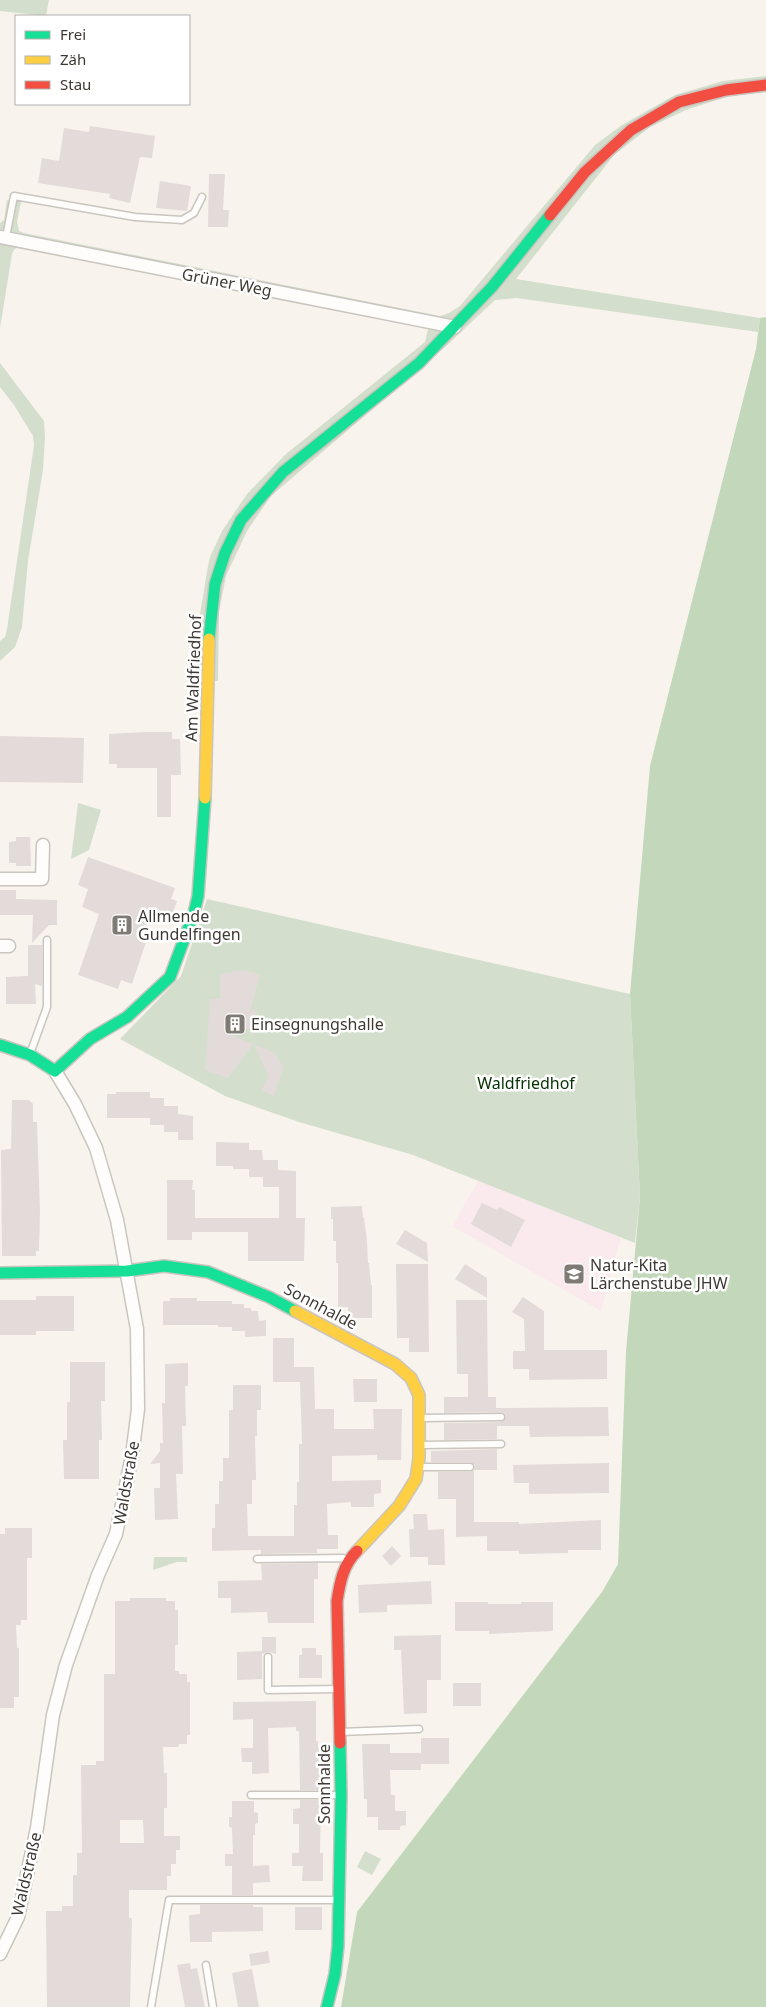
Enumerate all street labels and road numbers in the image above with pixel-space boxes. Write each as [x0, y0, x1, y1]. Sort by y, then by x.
street label: Grüner Weg [180, 262, 274, 302]
street label: Am Waldfriedhof [180, 613, 206, 742]
street label: Sonnhalde [280, 1277, 362, 1335]
street label: Waldstraße [108, 1439, 144, 1527]
street label: Sonnhalde [313, 1744, 335, 1824]
street label: Waldstraße [6, 1830, 46, 1918]

